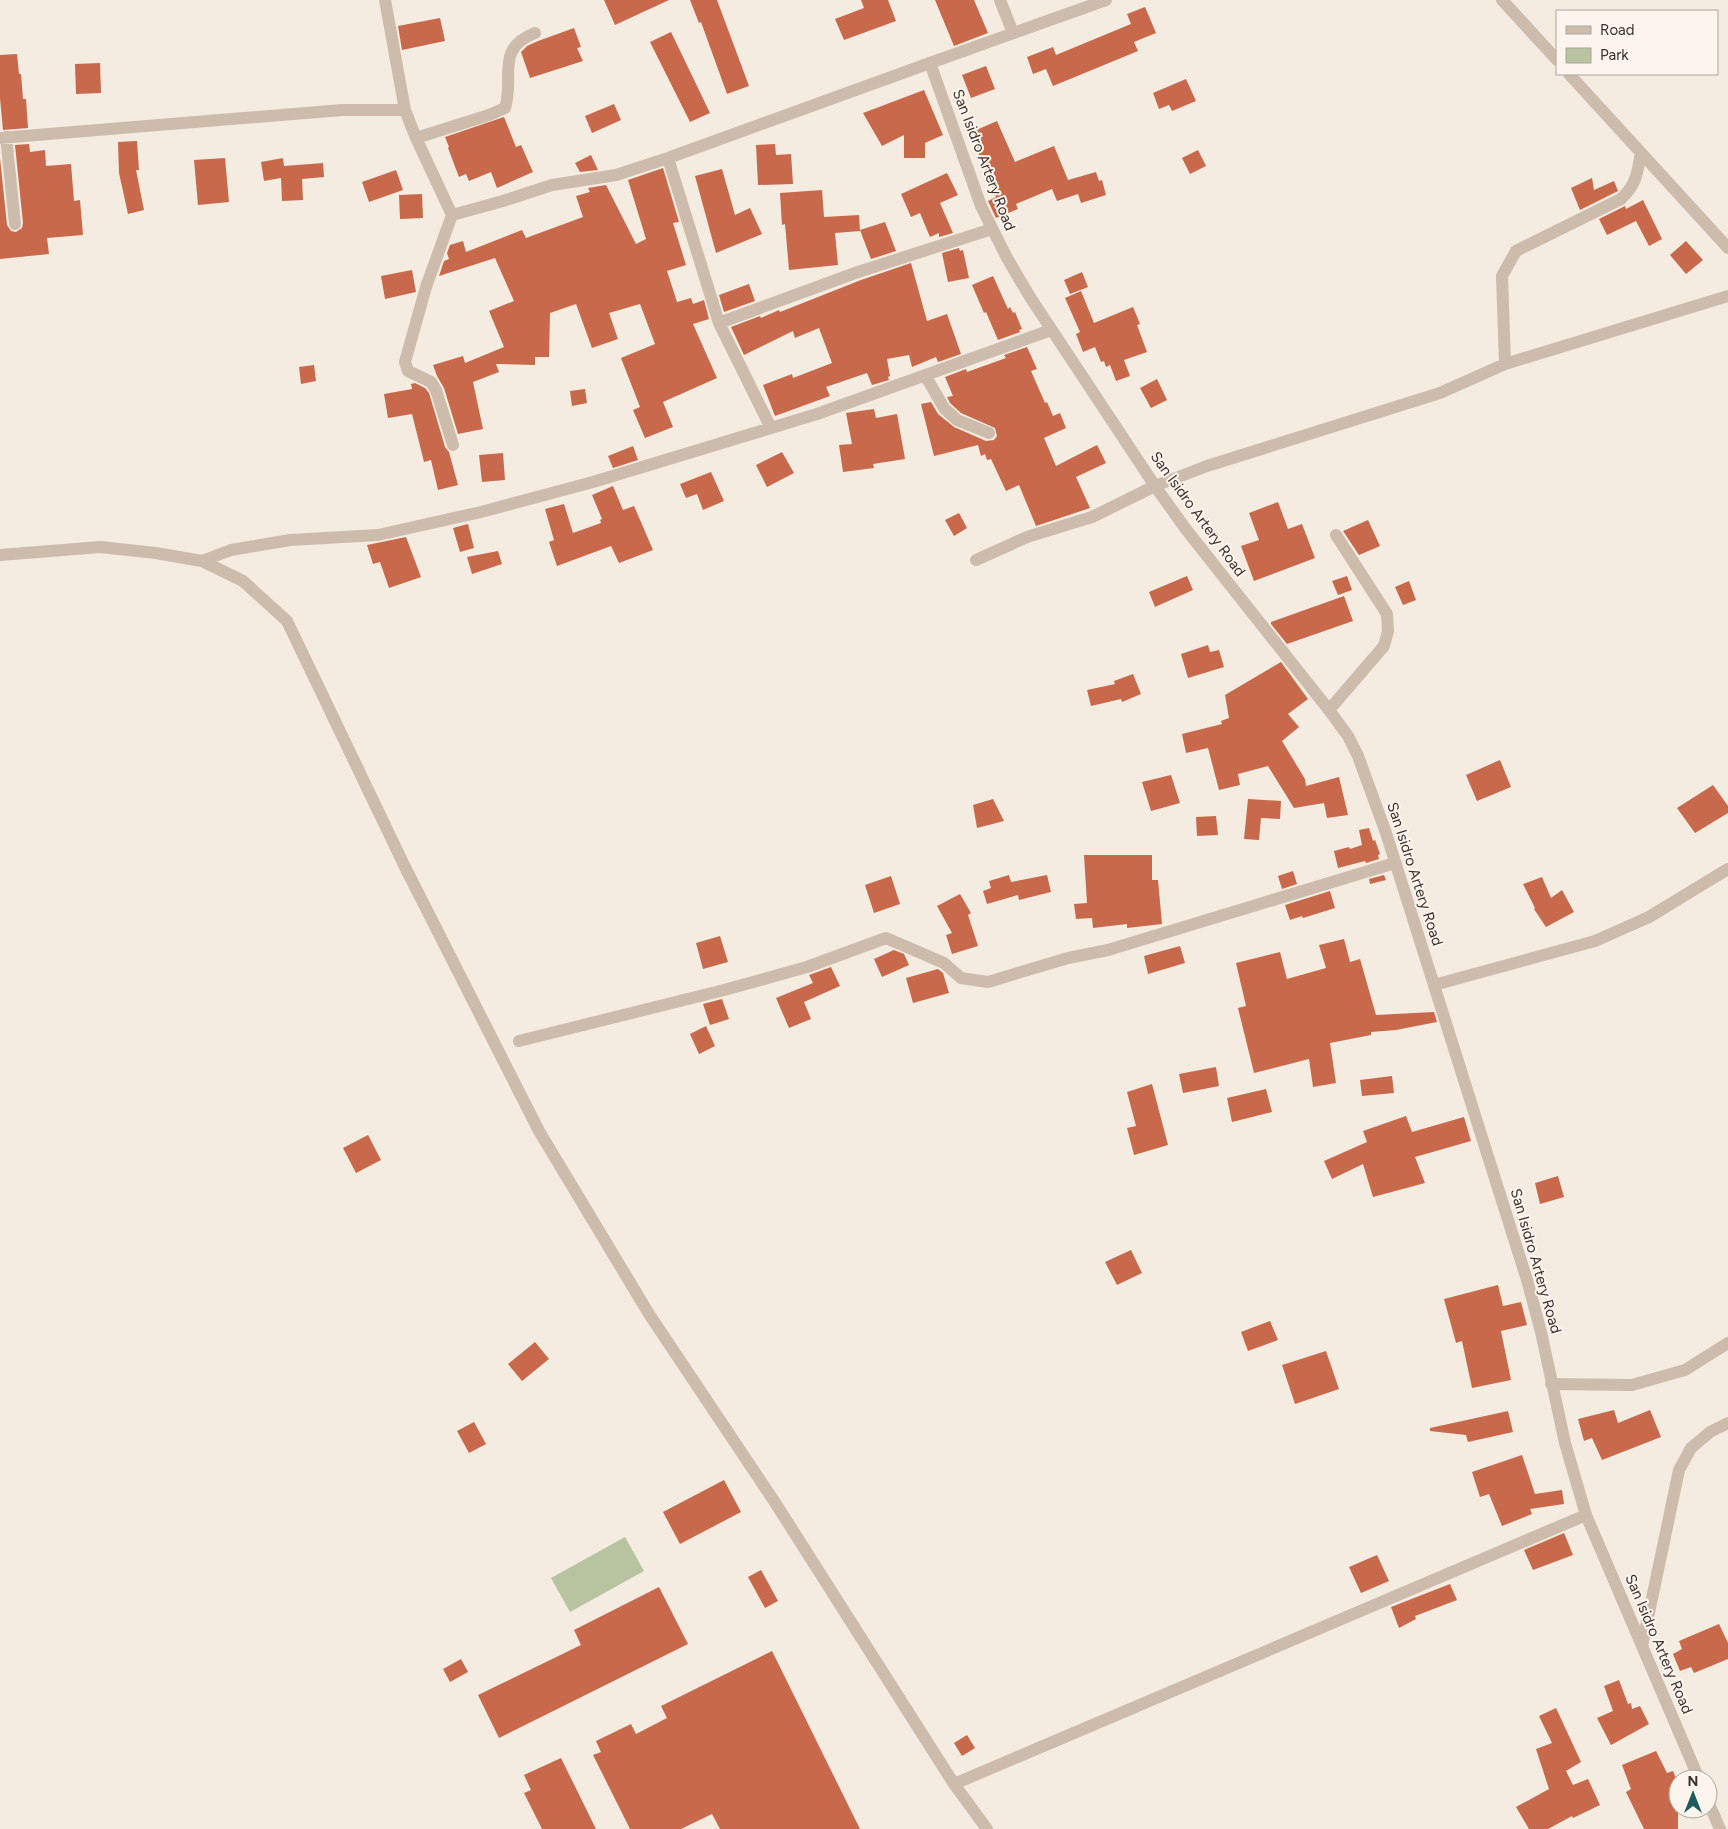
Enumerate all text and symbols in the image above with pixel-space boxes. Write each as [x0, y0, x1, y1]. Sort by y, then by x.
legend [1556, 10, 1718, 75]
text: Road [1600, 21, 1635, 39]
text: Park [1600, 46, 1629, 64]
street label: San Isidro Artery Road [949, 87, 1019, 233]
street label: San Isidro Artery Road [1147, 448, 1249, 580]
street label: San Isidro Artery Road [1383, 800, 1447, 948]
street label: San Isidro Artery Road [1507, 1186, 1565, 1336]
street label: San Isidro Artery Road [1621, 1571, 1697, 1717]
north arrow [1668, 1769, 1718, 1819]
text: N [1688, 1773, 1698, 1790]

